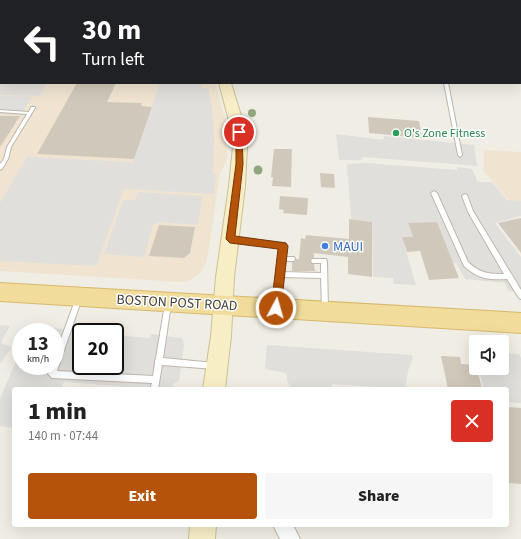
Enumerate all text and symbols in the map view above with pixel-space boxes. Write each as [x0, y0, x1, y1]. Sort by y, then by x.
text: 30 m [82, 10, 141, 50]
icon: left [16, 16, 68, 68]
text: Turn left [82, 47, 144, 72]
pin [222, 115, 256, 149]
icon: arrive [228, 121, 250, 143]
place label: O's Zone Fitness [404, 125, 485, 142]
marker: O's Zone Fitness [391, 128, 401, 138]
place label: MAUI [333, 237, 363, 257]
marker: MAUI [320, 241, 330, 251]
position arrow [255, 287, 297, 329]
street label: BOSTON POST ROAD [116, 290, 238, 316]
speed limit sign: 20 [72, 323, 124, 375]
text: 13 [27, 330, 49, 358]
map controls [469, 335, 509, 375]
button: sound [469, 335, 509, 375]
text: km/h [27, 352, 49, 366]
text: 1 min [28, 394, 87, 429]
button: close [451, 400, 493, 442]
text: 140 m · 07:44 [28, 427, 98, 445]
button: Exit [28, 473, 257, 519]
button: Share [265, 473, 493, 519]

